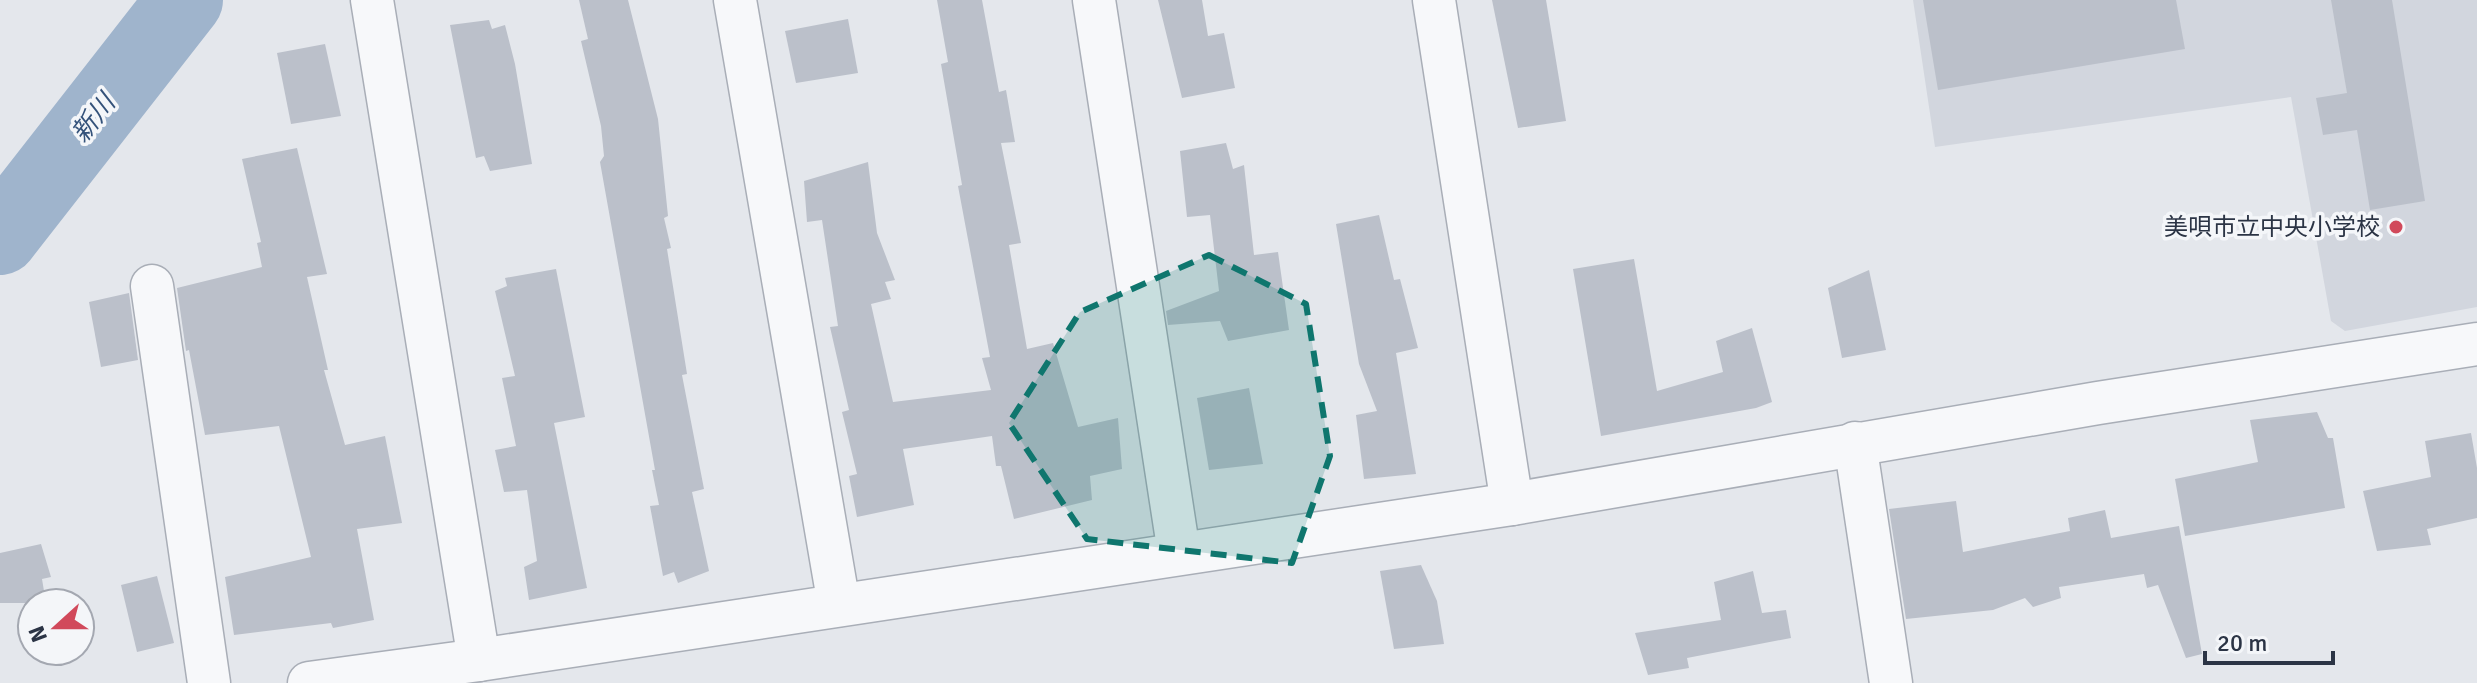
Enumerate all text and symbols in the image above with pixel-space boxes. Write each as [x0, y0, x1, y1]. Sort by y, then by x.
water label: 新川 [65, 86, 124, 149]
place label: 美唄市立中央小学校 [2164, 212, 2380, 242]
marker: 美唄市立中央小学校 [2387, 218, 2405, 236]
north arrow [16, 587, 96, 667]
scale bar [2205, 615, 2333, 665]
text: N [22, 622, 53, 646]
text: 20 m [2217, 628, 2267, 658]

